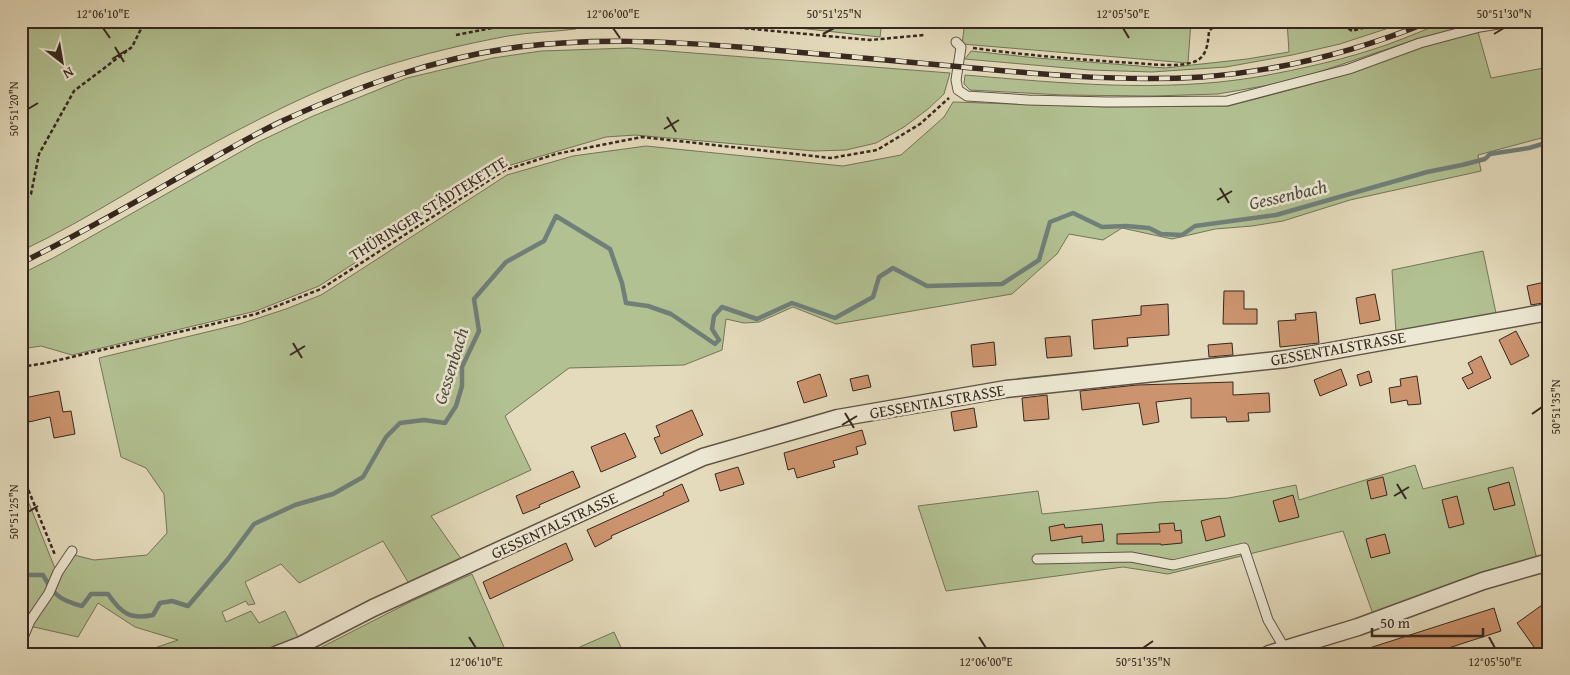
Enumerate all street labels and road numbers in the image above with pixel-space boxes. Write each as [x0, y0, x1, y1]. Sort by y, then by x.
street label: THÜRINGER STÄDTEKETTE [345, 150, 511, 266]
street label: GESSENTALSTRASSE [1269, 324, 1407, 372]
street label: GESSENTALSTRASSE [868, 377, 1006, 425]
street label: GESSENTALSTRASSE [487, 485, 621, 565]

